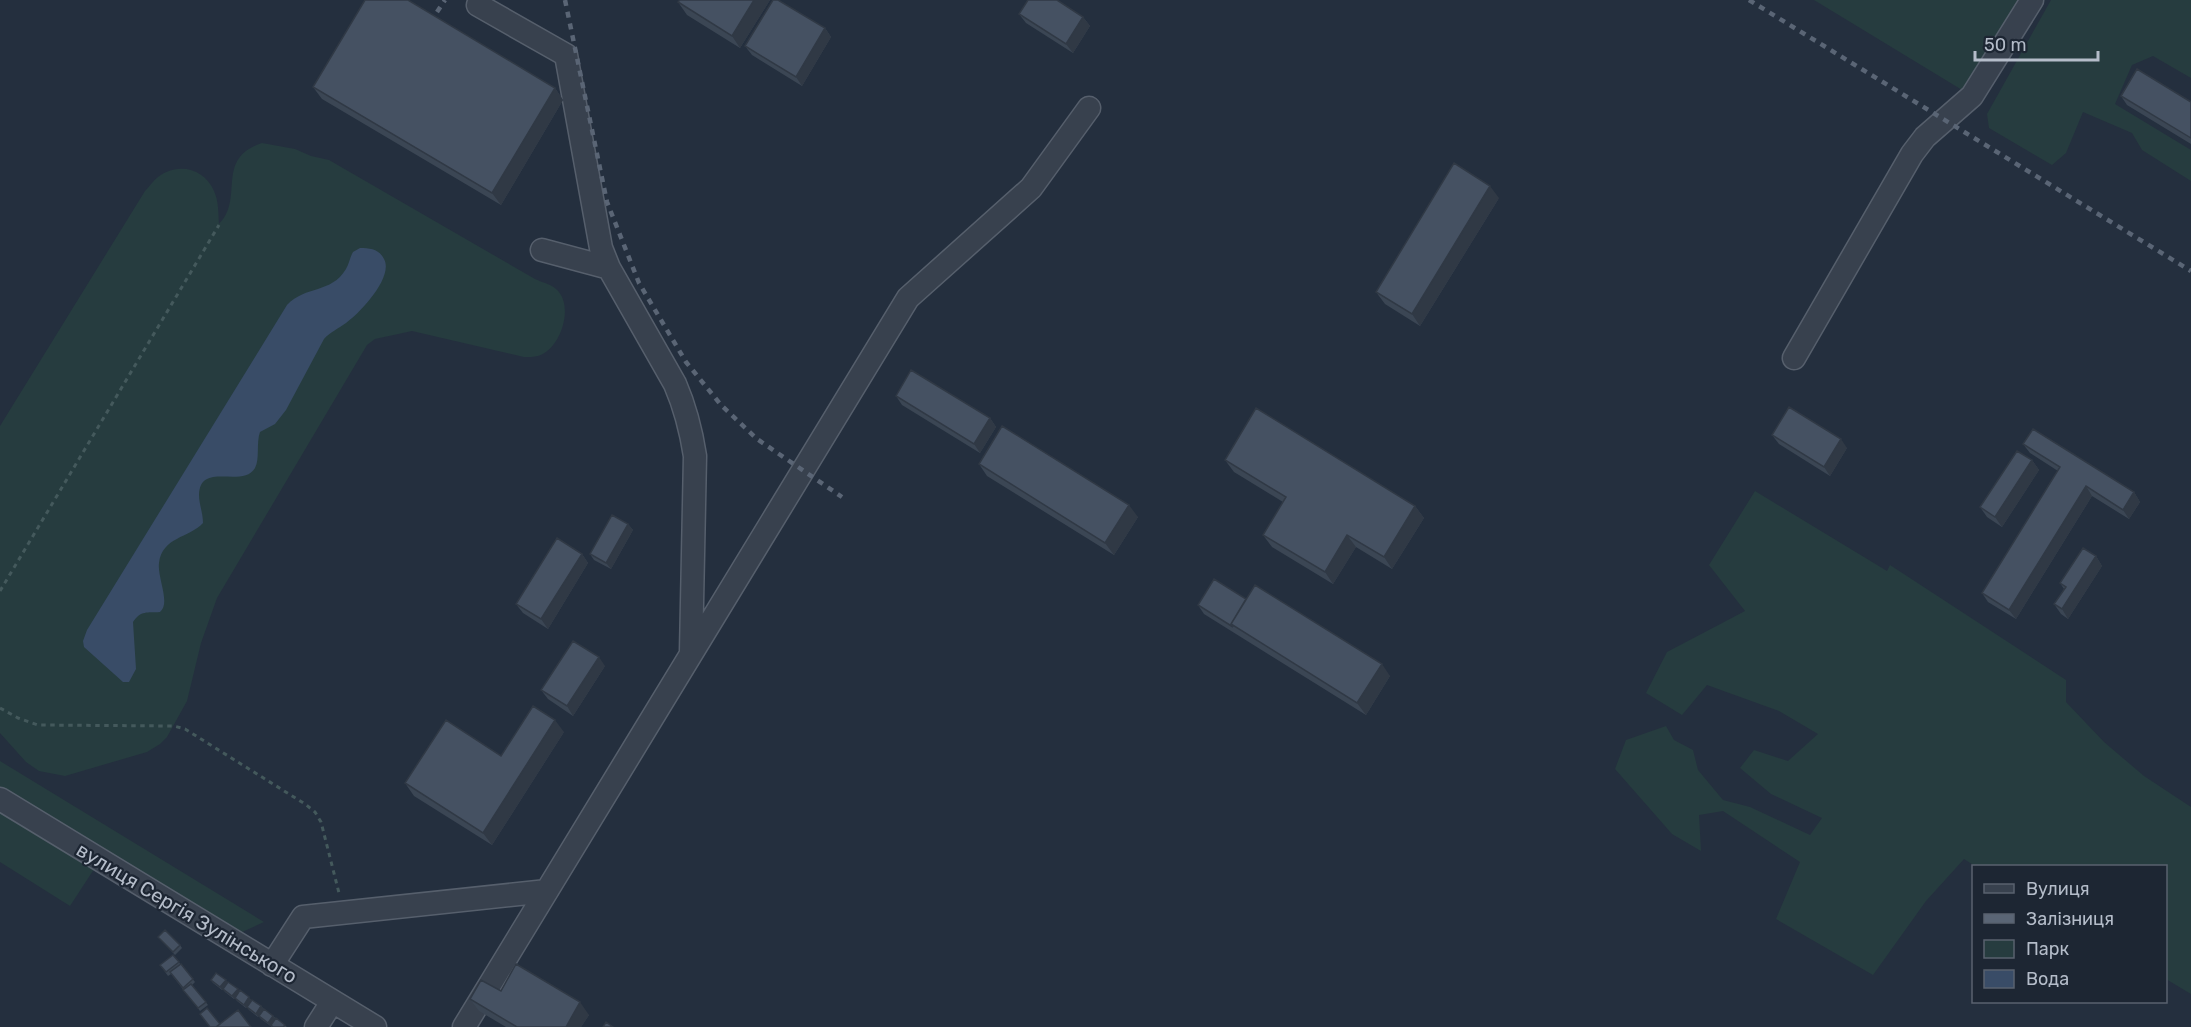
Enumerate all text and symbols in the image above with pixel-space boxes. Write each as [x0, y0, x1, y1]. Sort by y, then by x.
scale bar [1975, 24, 2098, 62]
text: 50 m [1984, 34, 2027, 56]
street label: вулиця Сергія Зулінського [72, 838, 302, 988]
legend [1972, 865, 2167, 1003]
text: Вулиця [2026, 878, 2090, 900]
text: Залізниця [2026, 908, 2114, 930]
text: Парк [2026, 938, 2070, 960]
text: Вода [2026, 968, 2069, 990]

